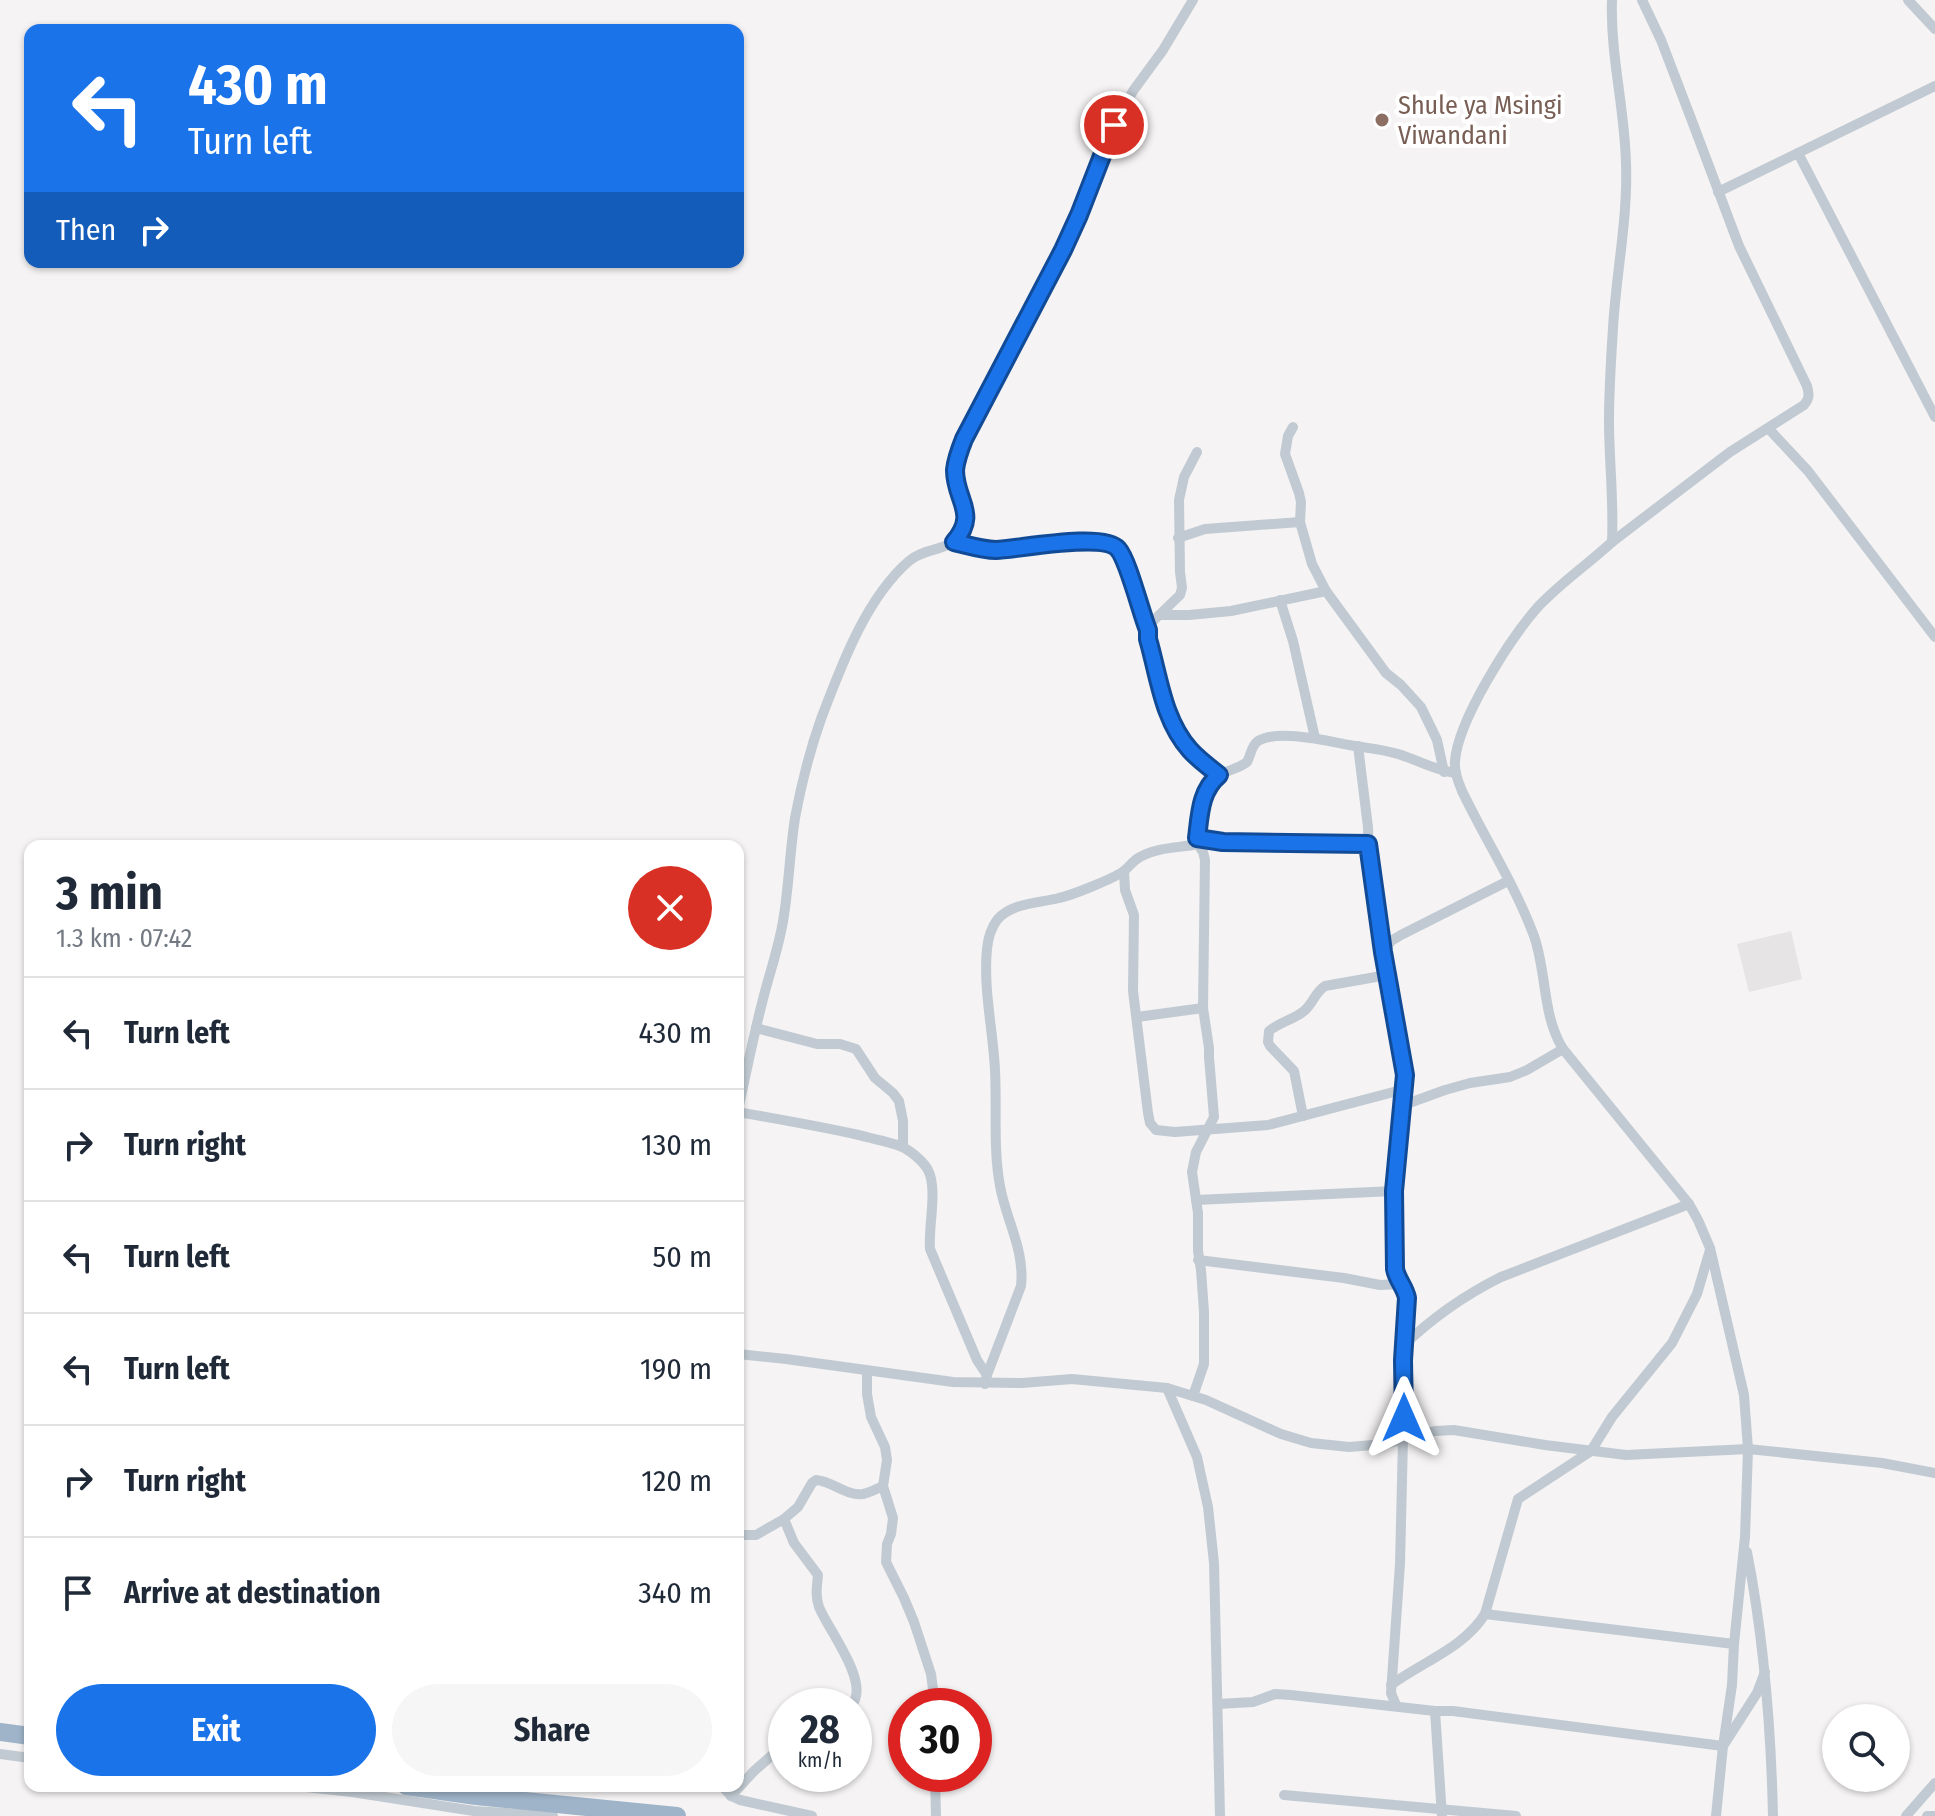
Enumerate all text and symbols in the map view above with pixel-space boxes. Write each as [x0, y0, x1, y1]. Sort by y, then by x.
text: 430 m [188, 52, 328, 119]
icon: left [56, 56, 160, 160]
place label: Shule ya Msingi Viwandani [1398, 90, 1563, 151]
pin [1080, 91, 1148, 159]
icon: arrive [1092, 103, 1136, 147]
marker: Shule ya Msingi Viwandani [1373, 111, 1391, 129]
text: Turn left [188, 120, 312, 164]
icon: right [132, 208, 176, 252]
text: Then [56, 212, 116, 248]
text: 3 min [56, 864, 163, 922]
button: close [628, 866, 712, 950]
text: 1.3 km · 07:42 [56, 923, 192, 954]
icon: left [56, 1011, 100, 1055]
text: Turn left [124, 1015, 230, 1051]
text: 430 m [639, 1015, 712, 1051]
icon: right [56, 1123, 100, 1167]
text: Turn right [124, 1127, 246, 1163]
text: 130 m [641, 1127, 712, 1163]
icon: left [56, 1235, 100, 1279]
text: Turn left [124, 1239, 230, 1275]
text: 50 m [652, 1239, 712, 1275]
icon: left [56, 1347, 100, 1391]
text: Turn left [124, 1351, 230, 1387]
text: 190 m [640, 1351, 712, 1387]
position arrow [1362, 1376, 1446, 1460]
icon: right [56, 1459, 100, 1503]
text: Turn right [124, 1463, 246, 1499]
text: 120 m [641, 1463, 712, 1499]
icon: arrive [56, 1571, 100, 1615]
text: Arrive at destination [124, 1575, 381, 1611]
text: 340 m [638, 1575, 712, 1611]
button: Exit [56, 1684, 376, 1776]
button: Share [392, 1684, 712, 1776]
speed limit sign: 30 [888, 1688, 992, 1792]
map controls [1822, 1704, 1910, 1792]
button: search [1822, 1704, 1910, 1792]
text: 28 [800, 1706, 840, 1754]
text: km/h [798, 1748, 842, 1772]

